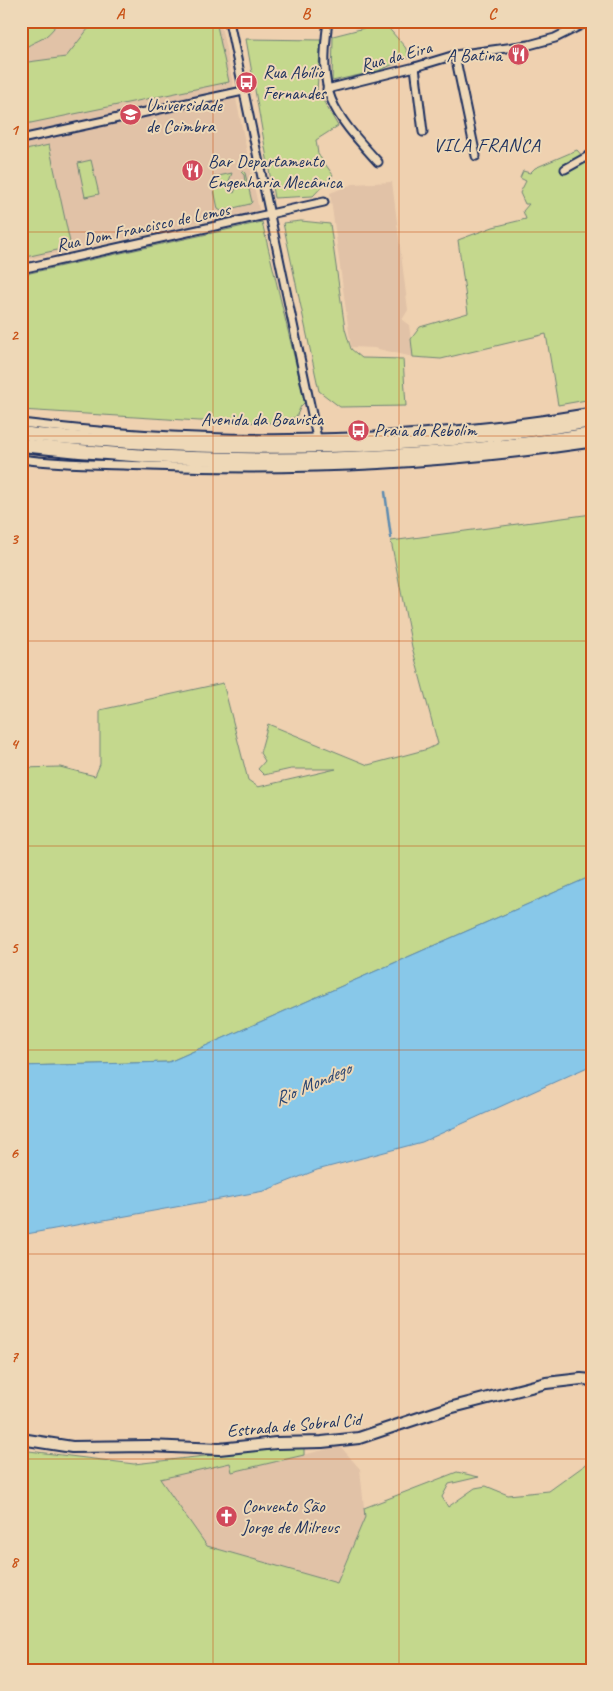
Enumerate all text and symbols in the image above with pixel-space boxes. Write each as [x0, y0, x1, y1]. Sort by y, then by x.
text: A [116, 4, 126, 24]
text: B [302, 4, 312, 24]
text: C [488, 4, 498, 24]
street label: Rua da Eira [358, 35, 436, 76]
restaurant icon: A Batina [506, 43, 530, 67]
place label: A Batina [447, 44, 504, 66]
place label: Rua Abílio Fernandes [263, 61, 328, 104]
bus stop icon: Rua Abílio Fernandes [235, 70, 259, 94]
place label: Universidade de Coimbra [146, 94, 223, 137]
school or university icon: Universidade de Coimbra [118, 103, 142, 127]
text: 1 [10, 120, 19, 140]
district label: VILA FRANCA [433, 133, 541, 157]
place label: Bar Departamento Engenharia Mecânica [208, 150, 344, 193]
restaurant icon: Bar Departamento Engenharia Mecânica [180, 159, 204, 183]
street label: Rua Dom Francisco de Lemos [54, 197, 234, 256]
text: 2 [10, 325, 19, 345]
street label: Avenida da Boavista [201, 408, 325, 430]
bus stop icon: Praia do Rebolim [346, 418, 370, 442]
place label: Praia do Rebolim [374, 419, 477, 441]
text: 3 [10, 529, 19, 549]
text: 4 [10, 734, 19, 754]
text: 5 [11, 938, 20, 958]
water label: Rio Mondego [270, 1055, 357, 1111]
text: 6 [10, 1143, 19, 1163]
text: 7 [10, 1347, 19, 1367]
street label: Estrada de Sobral Cid [226, 1408, 365, 1442]
place label: Convento São Jorge de Milreus [241, 1495, 341, 1538]
church icon: Convento São Jorge de Milreus [214, 1504, 238, 1528]
text: 8 [10, 1552, 19, 1572]

